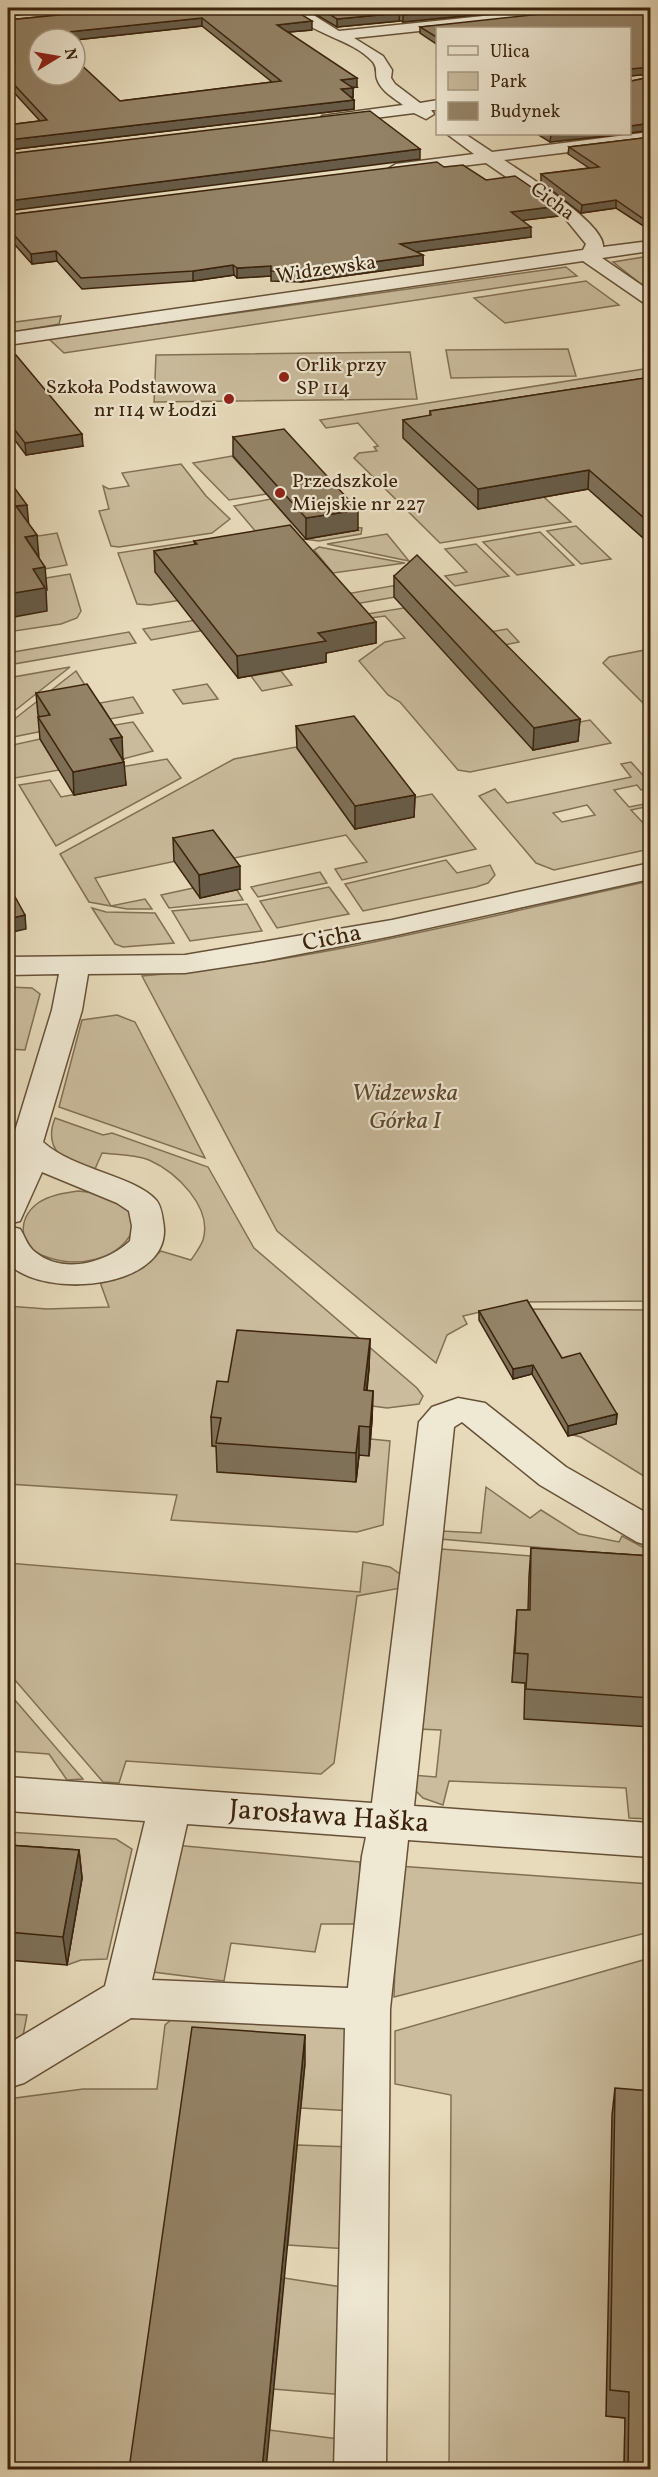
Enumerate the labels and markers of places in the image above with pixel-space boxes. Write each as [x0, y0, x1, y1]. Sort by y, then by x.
place label: Orlik przy SP 114 [296, 352, 387, 403]
marker: Orlik przy SP 114 [277, 370, 291, 384]
place label: Szkoła Podstawowa nr 114 w Łodzi [46, 374, 217, 425]
marker: Szkoła Podstawowa nr 114 w Łodzi [222, 392, 236, 406]
place label: Przedszkole Miejskie nr 227 [292, 468, 426, 519]
marker: Przedszkole Miejskie nr 227 [273, 486, 287, 500]

